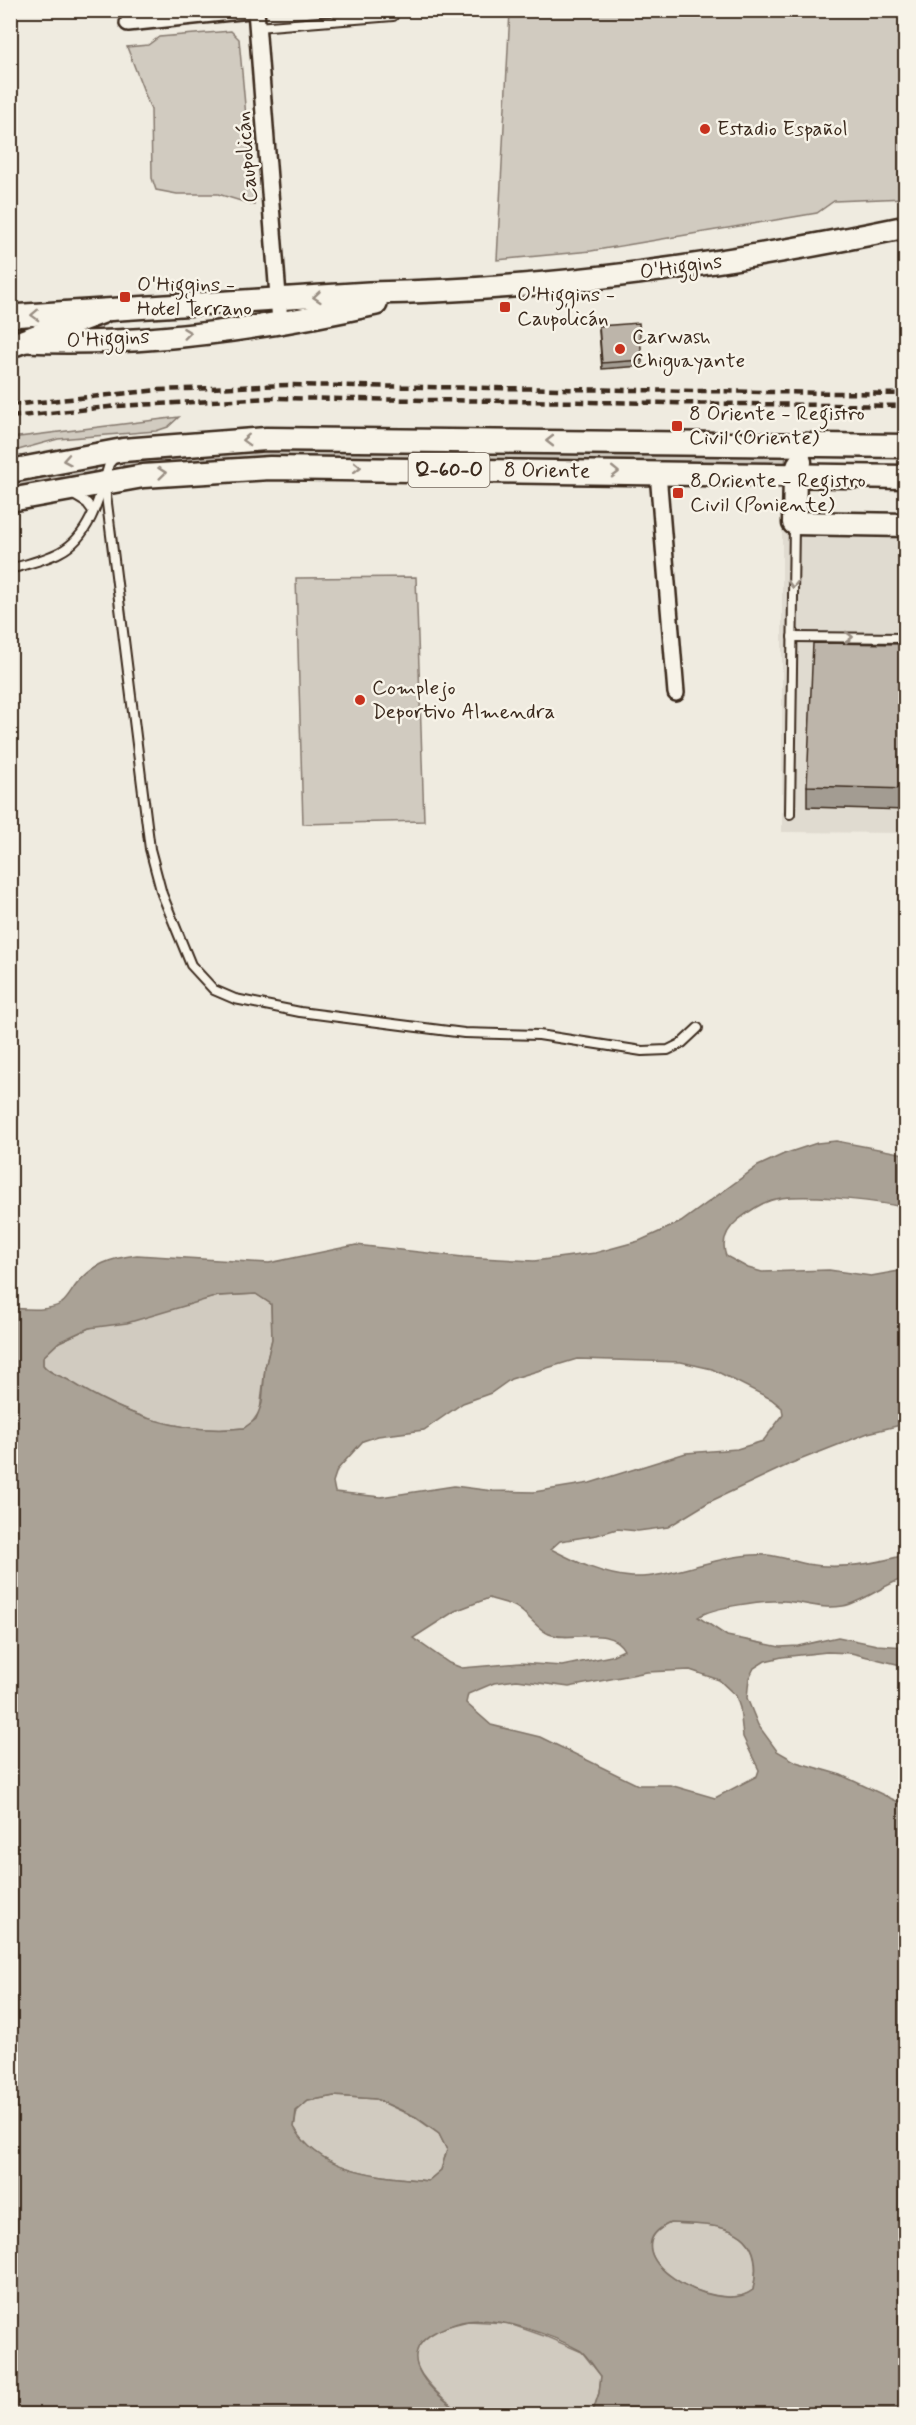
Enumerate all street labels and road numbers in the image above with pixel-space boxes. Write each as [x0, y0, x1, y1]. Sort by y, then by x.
street label: Caupolicán [229, 110, 265, 204]
street label: O'Higgins [638, 247, 724, 289]
street label: O'Higgins [66, 323, 150, 357]
road number: Q-60-O [408, 453, 490, 487]
street label: 8 Oriente [503, 456, 591, 486]

